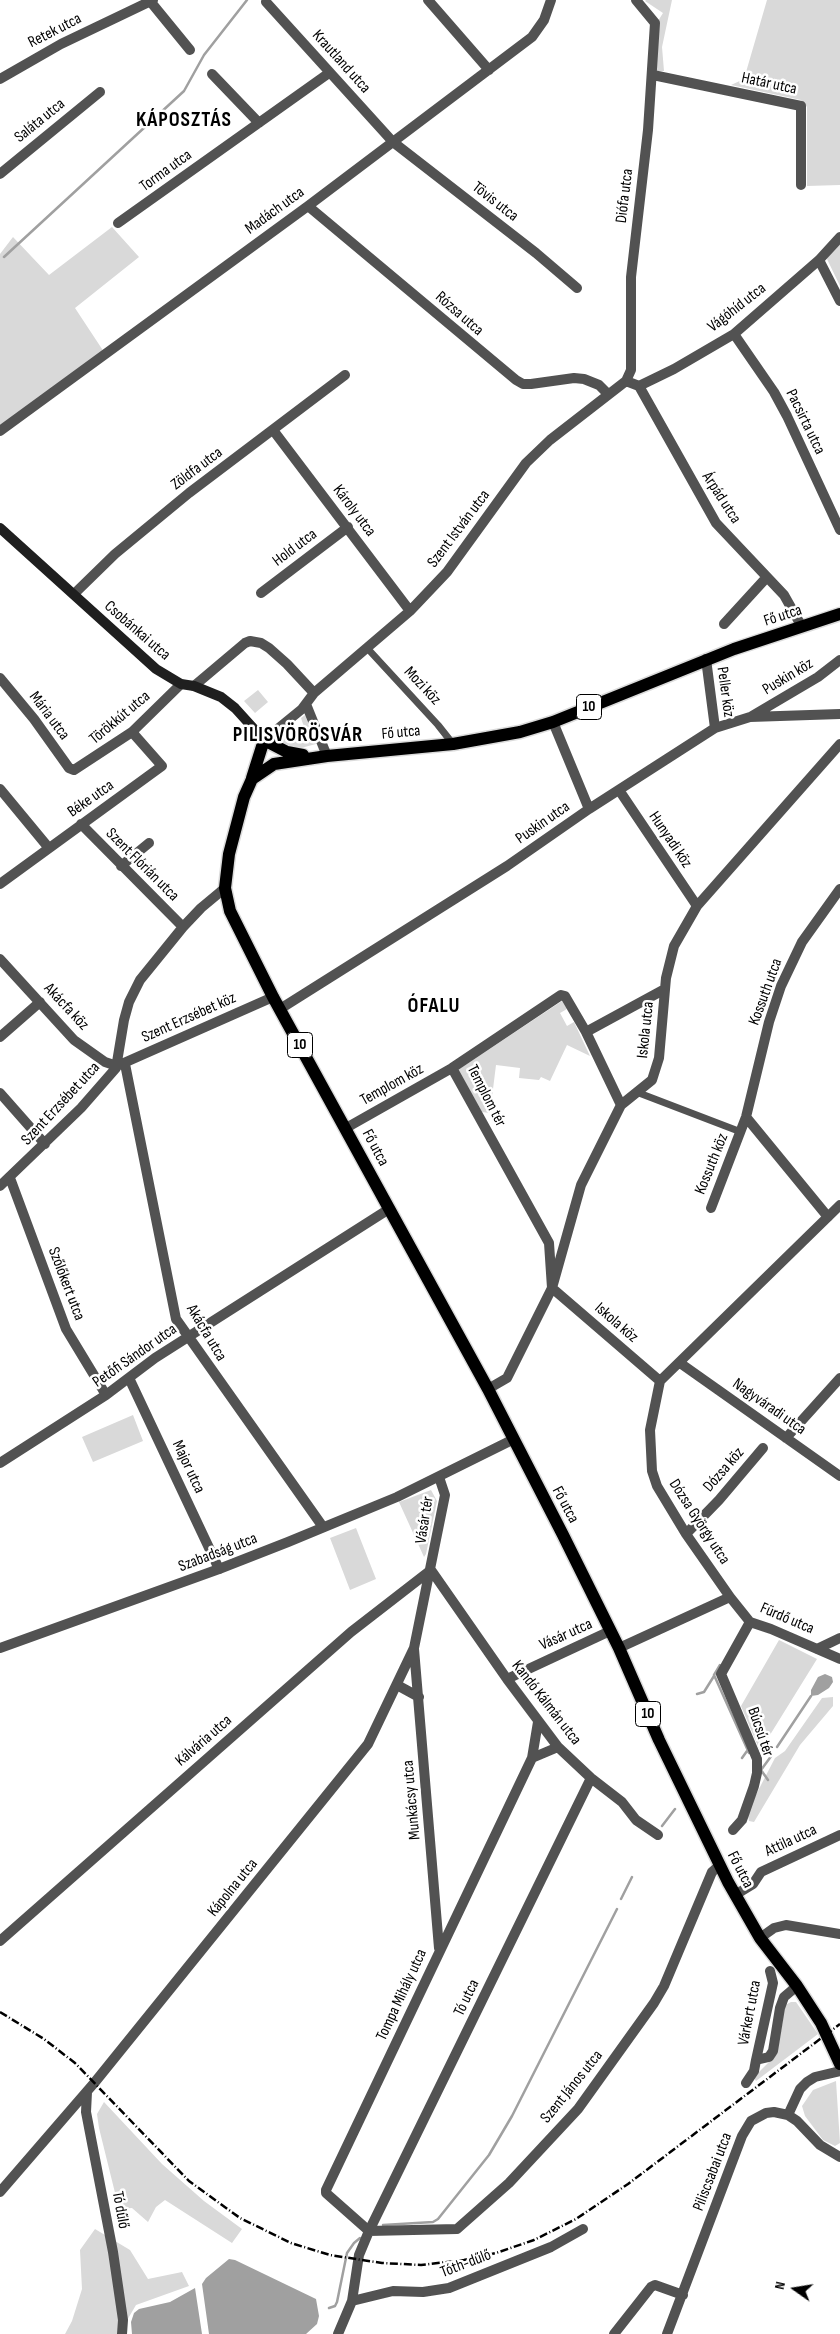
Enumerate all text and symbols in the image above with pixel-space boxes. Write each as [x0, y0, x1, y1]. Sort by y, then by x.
street label: Retek utca [25, 9, 85, 53]
street label: Krautland utca [308, 27, 374, 97]
street label: Határ utca [740, 69, 798, 99]
street label: Saláta utca [11, 95, 69, 147]
district label: KÁPOSZTÁS [135, 108, 233, 134]
street label: Torma utca [136, 146, 196, 196]
street label: Diófa utca [612, 168, 638, 224]
street label: Tövis utca [468, 178, 522, 226]
street label: Madách utca [242, 183, 308, 239]
street label: Vágóhíd utca [704, 279, 770, 337]
street label: Rózsa utca [431, 288, 487, 340]
street label: Pacsirta utca [781, 386, 829, 458]
street label: Zöldfa utca [167, 443, 227, 495]
street label: Árpád utca [697, 469, 745, 527]
street label: Károly utca [328, 481, 380, 541]
street label: Szent István utca [424, 486, 494, 572]
street label: Hold utca [269, 525, 321, 571]
street label: Csobánkai utca [100, 597, 174, 665]
street label: Fő utca [762, 601, 804, 631]
street label: Puskin köz [759, 654, 817, 700]
street label: Mozi köz [400, 663, 444, 709]
street label: Peller köz [712, 666, 738, 718]
street label: Törökkút utca [86, 687, 154, 749]
street label: Mária utca [25, 688, 73, 744]
road number: 10 [576, 694, 602, 720]
street label: Fő utca [381, 722, 421, 744]
district label: PILISVÖRÖSVÁR [231, 723, 365, 749]
street label: Béke utca [64, 776, 118, 822]
street label: Puskin utca [512, 798, 574, 848]
street label: Hunyadi köz [644, 808, 696, 872]
street label: Szent Flórián utca [101, 824, 183, 906]
street label: Kossuth utca [745, 956, 787, 1028]
street label: Akácfa köz [40, 980, 92, 1034]
street label: Szent Erzsébet köz [139, 989, 239, 1047]
district label: ÓFALU [407, 994, 461, 1020]
street label: Iskola utca [633, 1001, 659, 1059]
road number: 10 [288, 1032, 312, 1058]
street label: Szent Erzsébet utca [18, 1059, 104, 1149]
street label: Templom köz [357, 1060, 427, 1110]
street label: Templom tér [462, 1062, 510, 1130]
street label: Fő utca [357, 1126, 393, 1170]
street label: Kossuth köz [691, 1131, 733, 1197]
street label: Szőlőkert utca [43, 1245, 89, 1323]
street label: Iskola köz [590, 1299, 642, 1347]
street label: Akácfa utca [182, 1301, 230, 1365]
street label: Petőfi Sándor utca [89, 1320, 181, 1392]
street label: Nagyváradi utca [729, 1375, 809, 1439]
street label: Major utca [167, 1438, 209, 1496]
street label: Dózsa köz [699, 1444, 749, 1496]
street label: Dózsa György utca [664, 1476, 734, 1568]
street label: Fő utca [547, 1483, 583, 1527]
street label: Vásár tér [412, 1495, 438, 1545]
street label: Szabadság utca [176, 1529, 260, 1577]
street label: Fürdő utca [757, 1599, 817, 1639]
street label: Vásár utca [537, 1615, 595, 1655]
street label: Kandó Kálmán utca [507, 1657, 585, 1749]
road number: 10 [636, 1702, 660, 1726]
street label: Búcsú tér [743, 1705, 777, 1759]
street label: Kálvária utca [172, 1711, 236, 1771]
street label: Munkácsy utca [399, 1759, 425, 1841]
street label: Attila utca [762, 1821, 820, 1861]
street label: Fő utca [723, 1848, 757, 1892]
street label: Kápolna utca [204, 1855, 262, 1921]
street label: Tompa Mihály utca [372, 1946, 432, 2044]
street label: Tó utca [450, 1977, 484, 2019]
street label: Várkert utca [734, 1979, 766, 2047]
street label: Szent János utca [537, 2047, 607, 2127]
street label: Piliscsabai utca [689, 2130, 737, 2214]
street label: Tó dűlő [107, 2190, 133, 2230]
street label: Tóth-dűlő [438, 2246, 494, 2282]
north arrow [770, 2264, 820, 2314]
text: N [771, 2280, 789, 2291]

